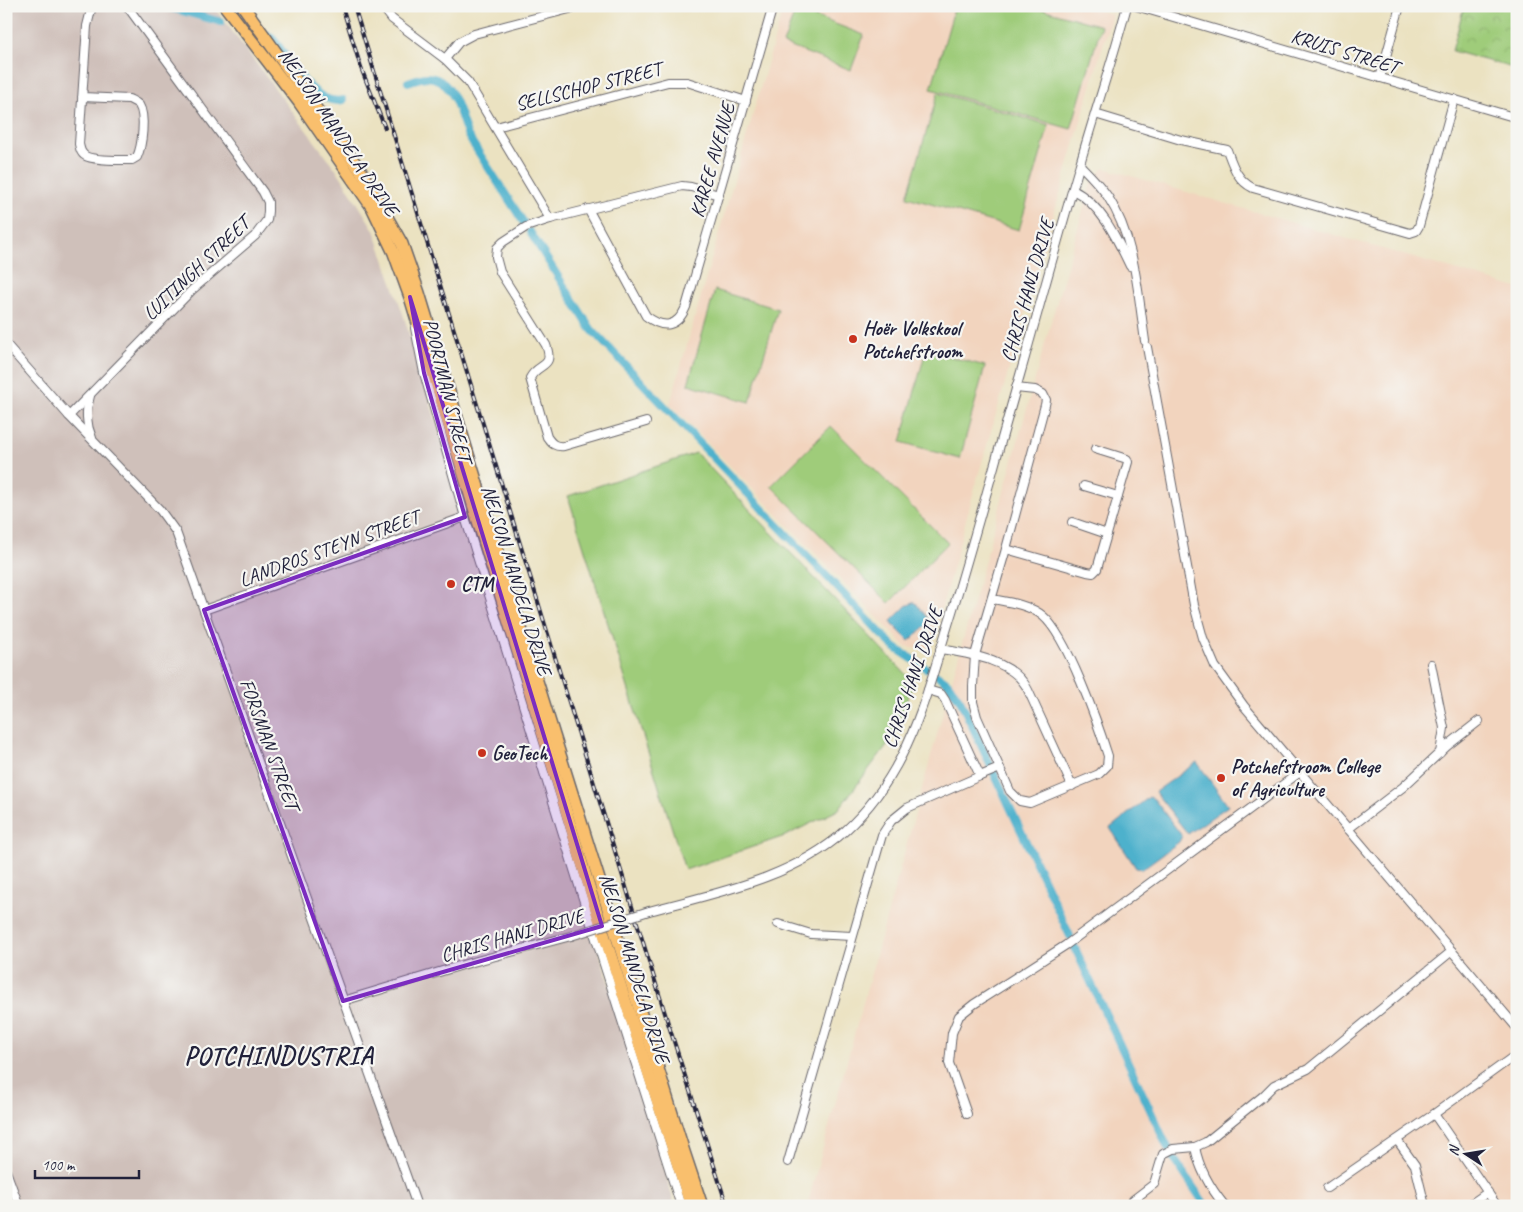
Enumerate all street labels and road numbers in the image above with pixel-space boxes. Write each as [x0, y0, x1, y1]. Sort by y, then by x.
street label: KRUIS STREET [1288, 23, 1405, 81]
street label: NELSON MANDELA DRIVE [273, 44, 405, 223]
street label: SELLSCHOP STREET [513, 55, 668, 117]
street label: KAREE AVENUE [684, 98, 741, 220]
street label: LUITINGH STREET [138, 208, 258, 326]
street label: CHRIS HANI DRIVE [995, 213, 1061, 365]
street label: POORTMAN STREET [418, 316, 479, 469]
street label: NELSON MANDELA DRIVE [476, 482, 558, 680]
street label: LANDROS STEYN STREET [236, 503, 426, 593]
street label: CHRIS HANI DRIVE [877, 600, 949, 751]
street label: FORSMAN STREET [234, 675, 306, 818]
street label: NELSON MANDELA DRIVE [594, 870, 676, 1068]
street label: CHRIS HANI DRIVE [438, 902, 590, 968]

